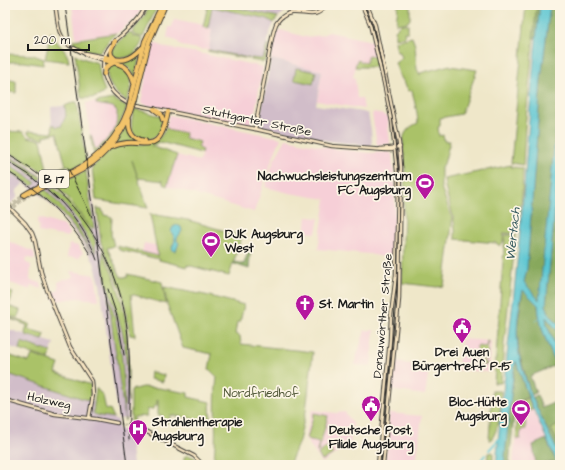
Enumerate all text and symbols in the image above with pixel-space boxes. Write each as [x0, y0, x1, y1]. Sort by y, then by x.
scale bar [28, 26, 89, 52]
text: 200 m [34, 32, 71, 49]
street label: Stuttgarter Straße [201, 101, 313, 142]
place label: Nachwuchsleistungszentrum FC Augsburg [258, 168, 412, 201]
road number: B 17 [39, 170, 69, 188]
sports icon: Nachwuchsleistungszentrum FC Augsburg [414, 172, 436, 200]
water label: Wertach [501, 206, 525, 261]
place label: DJK Augsburg West [224, 226, 304, 257]
sports icon: DJK Augsburg West [200, 230, 222, 258]
street label: Donauwörther Straße [369, 253, 397, 379]
church icon: St. Martin [294, 293, 316, 321]
place label: St. Martin [318, 296, 373, 313]
public building icon: Drei Auen Bürgertreff P-15 [451, 316, 473, 344]
place label: Drei Auen Bürgertreff P-15 [413, 344, 512, 377]
park label: Nordfriedhof [223, 385, 299, 402]
street label: Holzweg [25, 388, 72, 415]
public building icon: Deutsche Post, Filiale Augsburg [360, 394, 382, 422]
place label: Bloc-Hütte Augsburg [449, 394, 508, 427]
sports icon: Bloc-Hütte Augsburg [510, 398, 532, 426]
place label: Strahlentherapie Augsburg [151, 414, 243, 447]
hospital icon: Strahlentherapie Augsburg [127, 418, 149, 446]
place label: Deutsche Post, Filiale Augsburg [329, 422, 414, 455]

